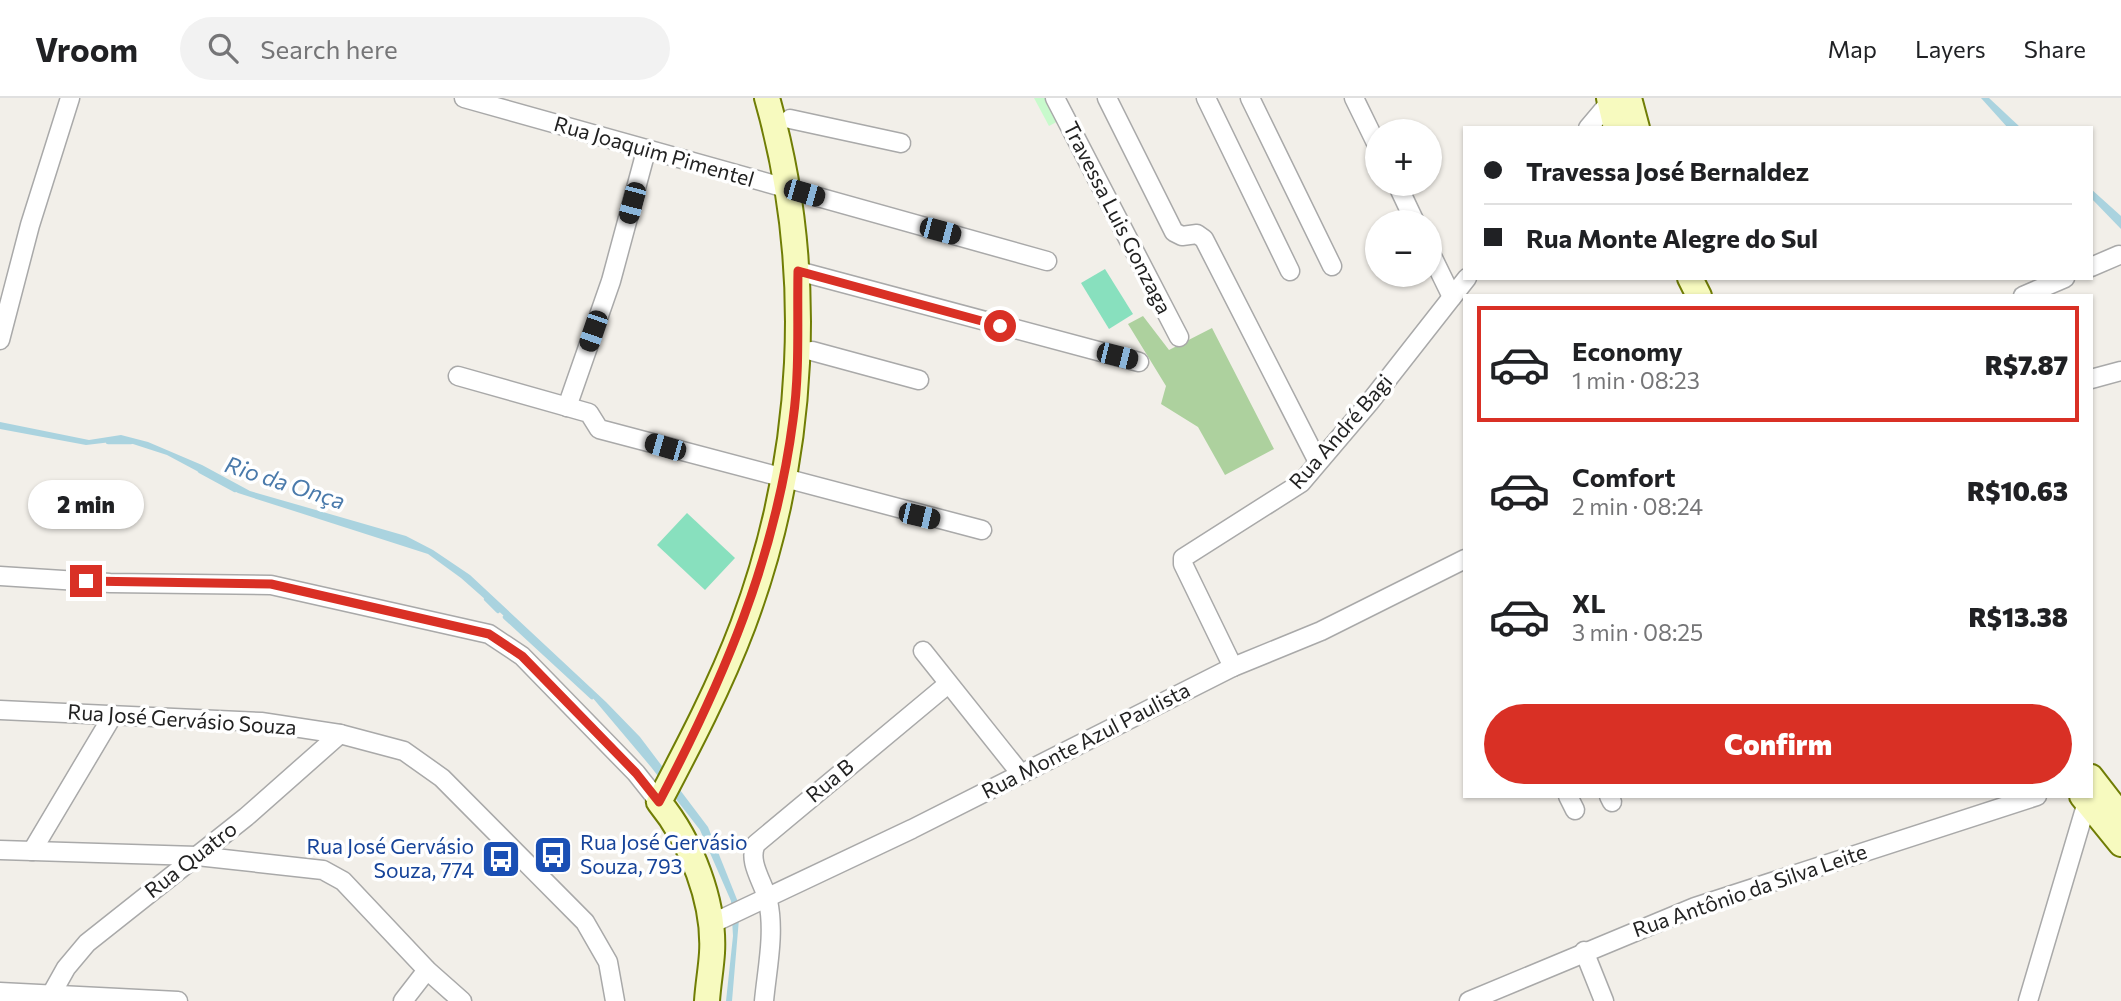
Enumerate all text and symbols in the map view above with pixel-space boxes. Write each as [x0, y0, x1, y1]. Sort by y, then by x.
search box [180, 17, 670, 80]
text: Vroom [35, 28, 138, 69]
icon: search [204, 29, 242, 67]
text: Search here [260, 33, 398, 64]
text: Map [1828, 34, 1877, 63]
text: Layers [1915, 34, 1986, 63]
text: Share [2024, 34, 2086, 63]
street label: Rua Joaquim Pimentel [551, 110, 757, 191]
street label: Travessa Luis Gonzaga [1059, 117, 1178, 318]
map controls [1365, 119, 1442, 287]
button: + [1365, 119, 1442, 196]
text: Travessa José Bernaldez [1526, 155, 1809, 186]
car [781, 177, 828, 209]
car [617, 180, 648, 226]
button: − [1365, 210, 1442, 287]
car [917, 215, 964, 247]
text: Rua Monte Alegre do Sul [1526, 222, 1818, 253]
car [577, 308, 610, 354]
route start [984, 310, 1016, 342]
icon: car [1488, 333, 1551, 396]
text: Economy [1572, 335, 1683, 366]
car [1095, 341, 1140, 371]
text: R$7.87 [1985, 349, 2068, 380]
text: 1 min · 08:23 [1572, 366, 1700, 394]
street label: Rua André Bagi [1283, 369, 1396, 493]
car [642, 431, 689, 463]
water label: Rio da Onça [222, 449, 349, 515]
icon: car [1488, 459, 1551, 522]
text: Comfort [1572, 461, 1675, 492]
text: R$10.63 [1967, 475, 2068, 506]
callout: 2 min [28, 480, 144, 528]
text: 2 min [57, 490, 115, 518]
text: 2 min · 08:24 [1572, 492, 1703, 520]
car [897, 501, 942, 531]
route end [70, 565, 102, 597]
icon: car [1488, 585, 1551, 648]
text: XL [1572, 587, 1606, 618]
text: R$13.38 [1969, 601, 2068, 632]
text: 3 min · 08:25 [1572, 618, 1703, 646]
street label: Rua Monte Azul Paulista [977, 676, 1194, 803]
street label: Rua José Gervásio Souza [67, 698, 298, 739]
button: Confirm [1484, 704, 2072, 784]
street label: Rua B [800, 753, 858, 807]
street label: Rua Quatro [139, 815, 241, 902]
place label: Rua José Gervásio Souza, 793 [580, 829, 748, 878]
place label: Rua José Gervásio Souza, 774 [306, 833, 474, 882]
bus stop icon: Rua José Gervásio Souza, 793 [532, 834, 574, 876]
bus stop icon: Rua José Gervásio Souza, 774 [480, 838, 522, 880]
street label: Rua Antônio da Silva Leite [1629, 838, 1870, 941]

